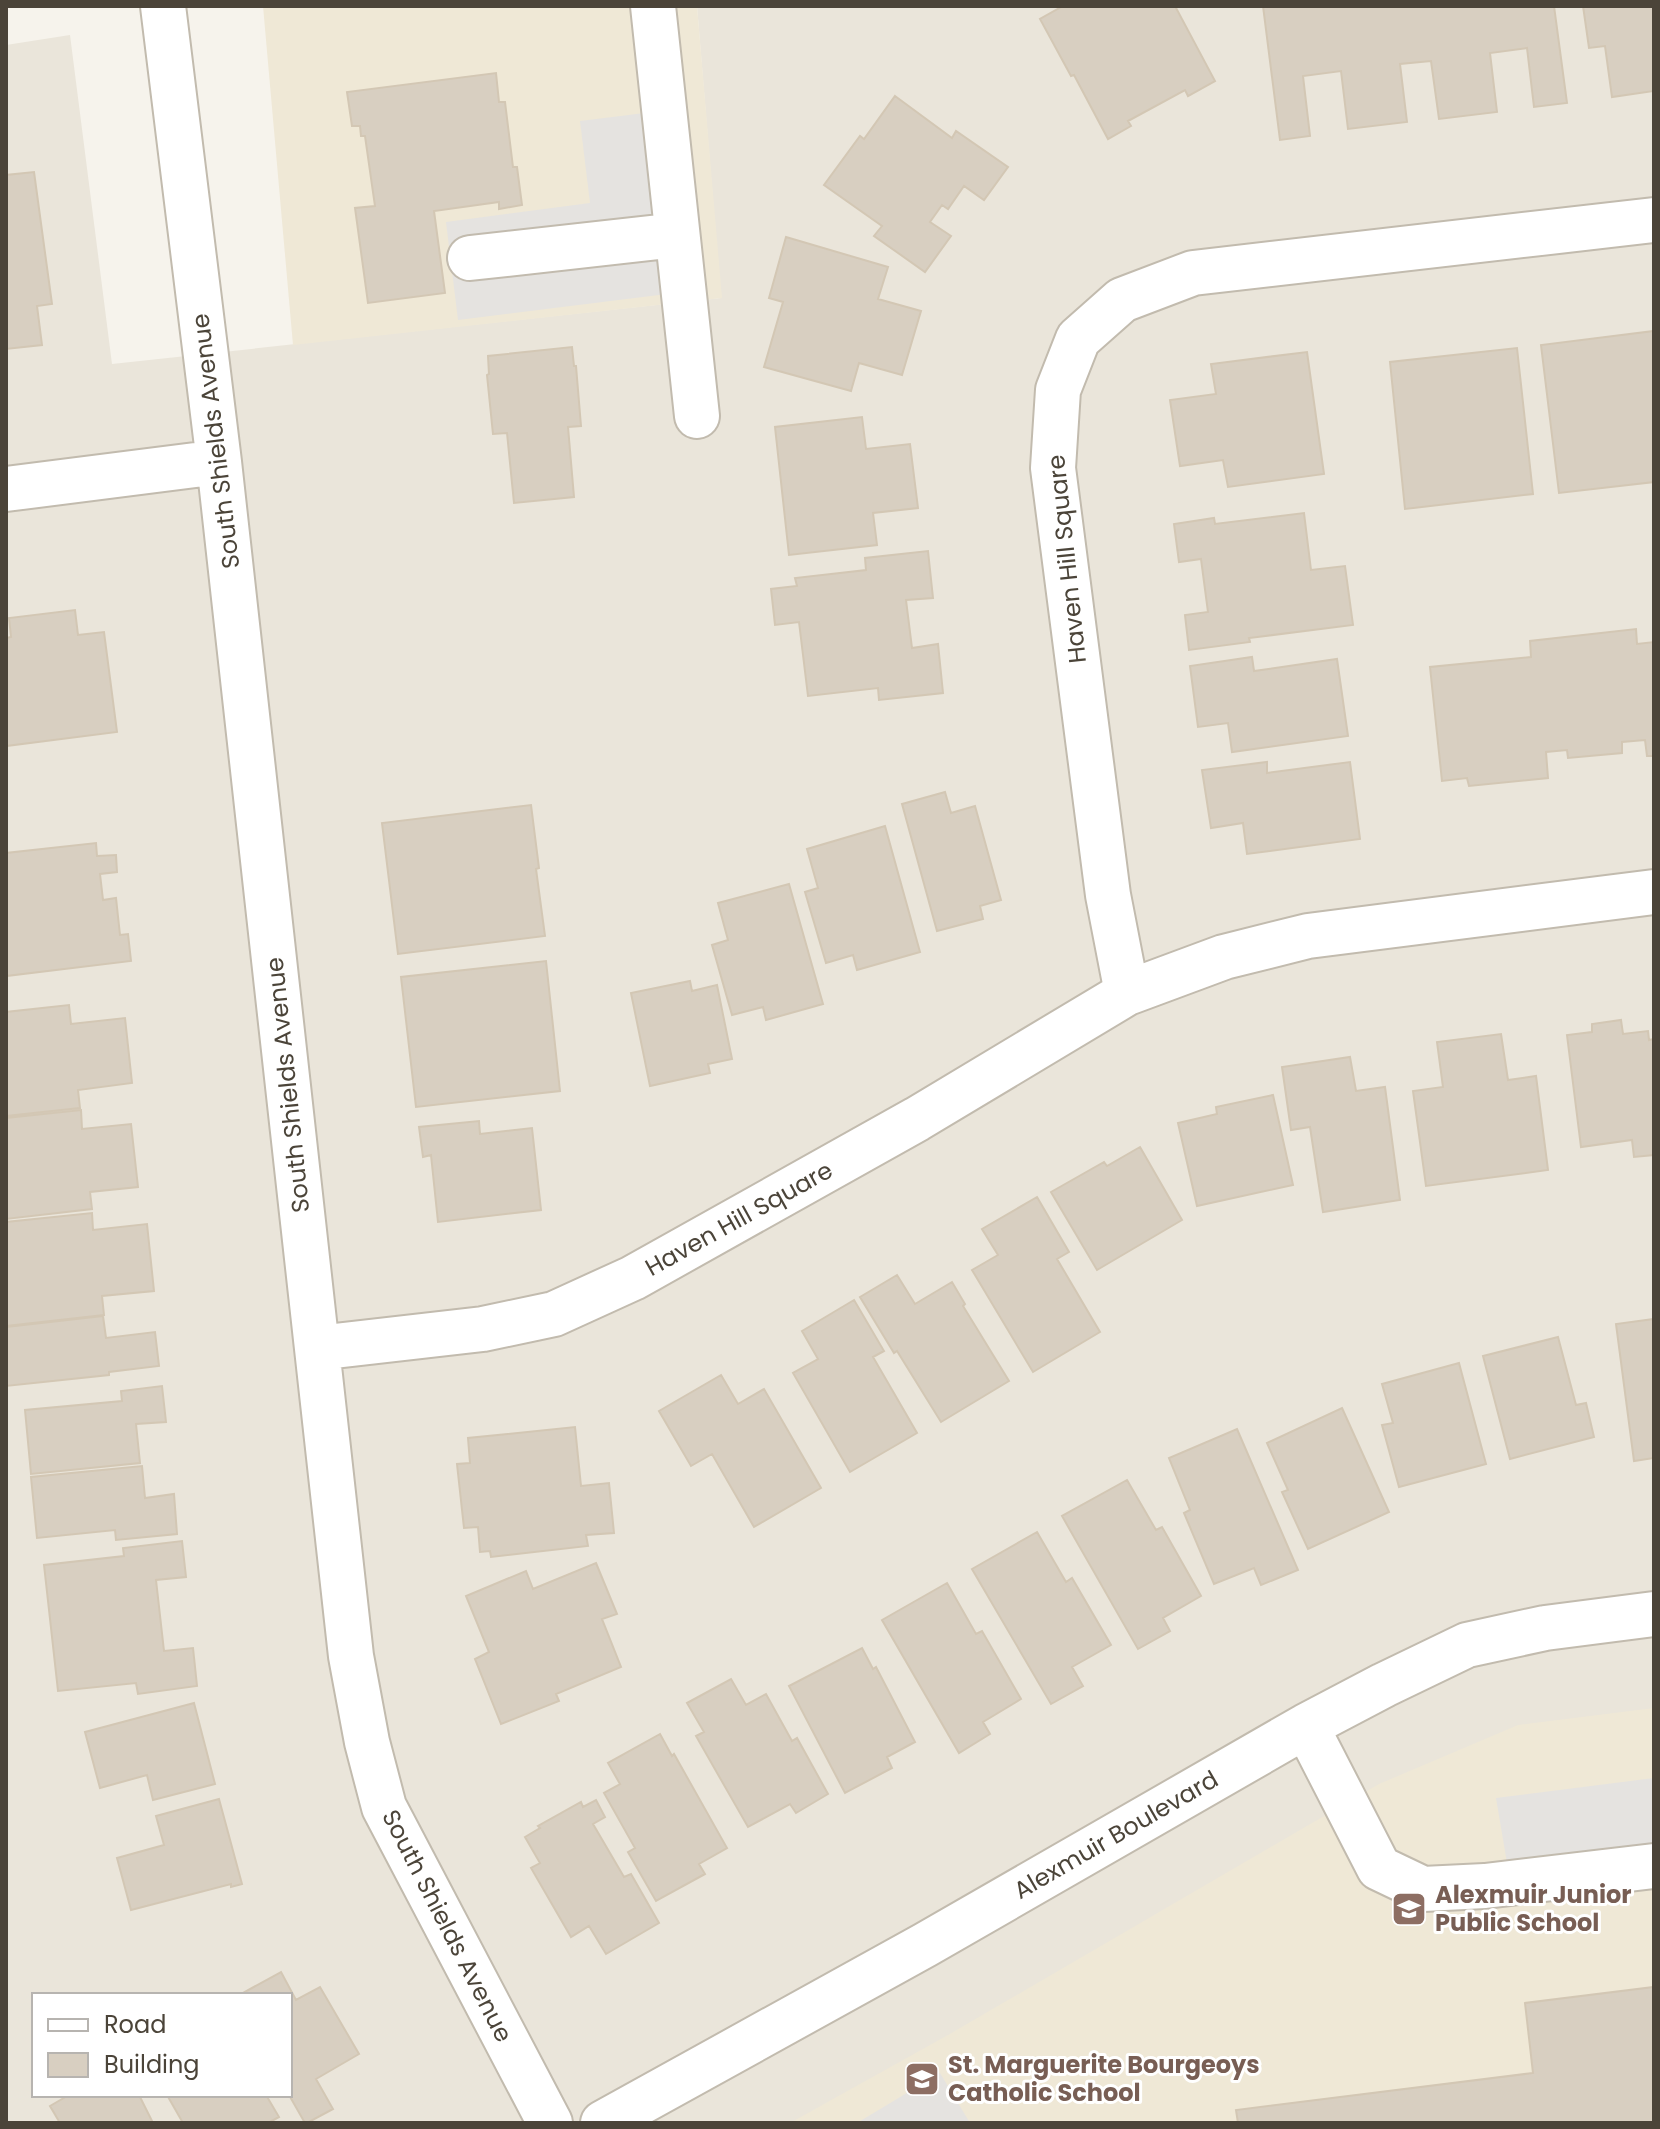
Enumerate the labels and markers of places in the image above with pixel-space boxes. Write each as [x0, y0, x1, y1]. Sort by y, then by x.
place label: Alexmuir Junior Public School [1435, 1878, 1632, 1939]
school or university icon: Alexmuir Junior Public School [1390, 1890, 1428, 1928]
place label: St. Marguerite Bourgeoys Catholic School [948, 2048, 1260, 2109]
school or university icon: St. Marguerite Bourgeoys Catholic School [903, 2060, 941, 2098]

